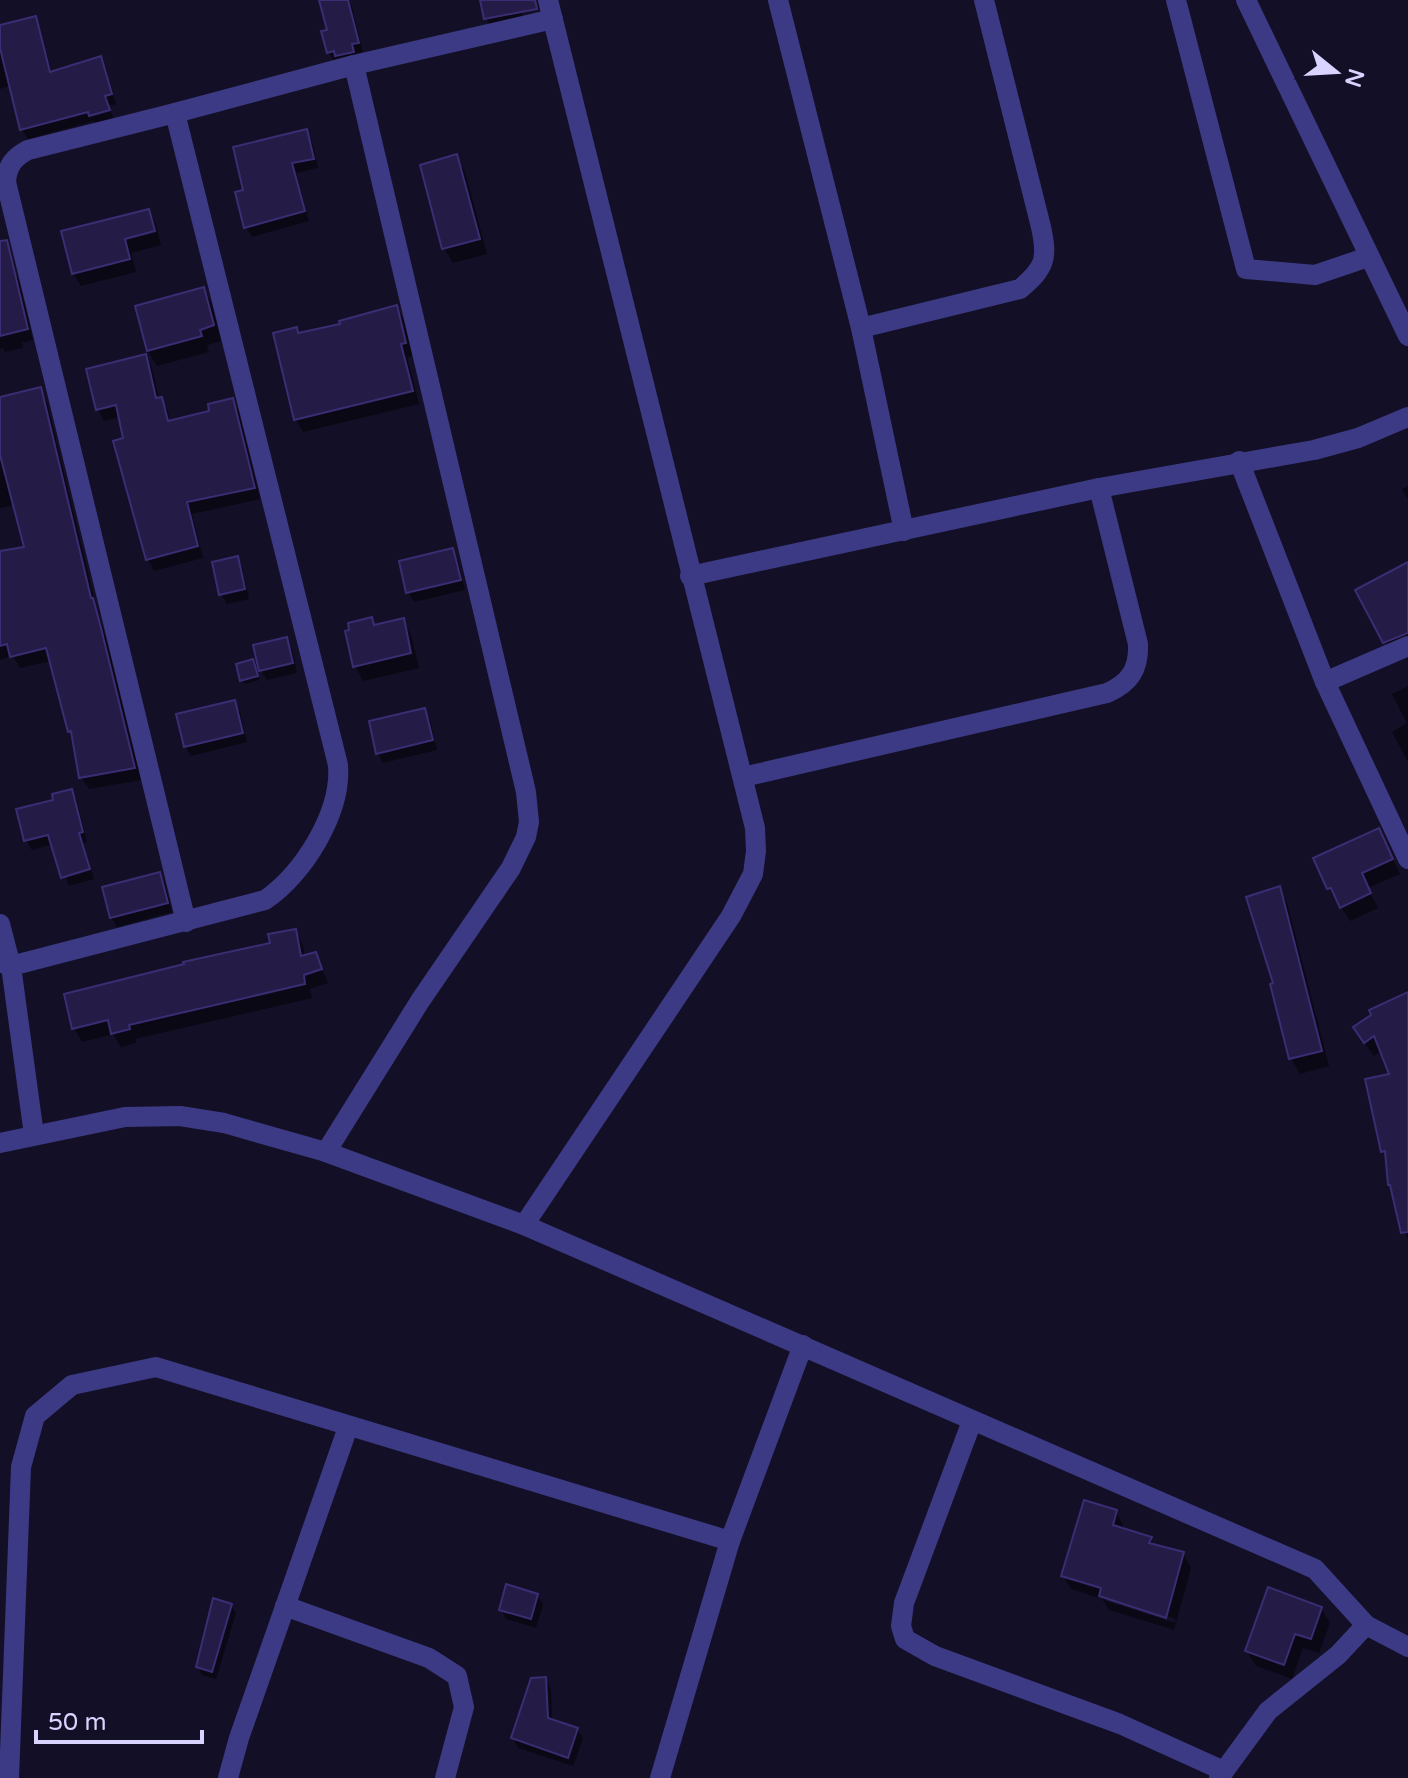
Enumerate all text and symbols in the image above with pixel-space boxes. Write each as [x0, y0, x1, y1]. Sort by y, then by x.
north arrow [1296, 32, 1376, 112]
text: N [1339, 65, 1369, 90]
scale bar [36, 1694, 202, 1744]
text: 50 m [48, 1708, 106, 1737]

